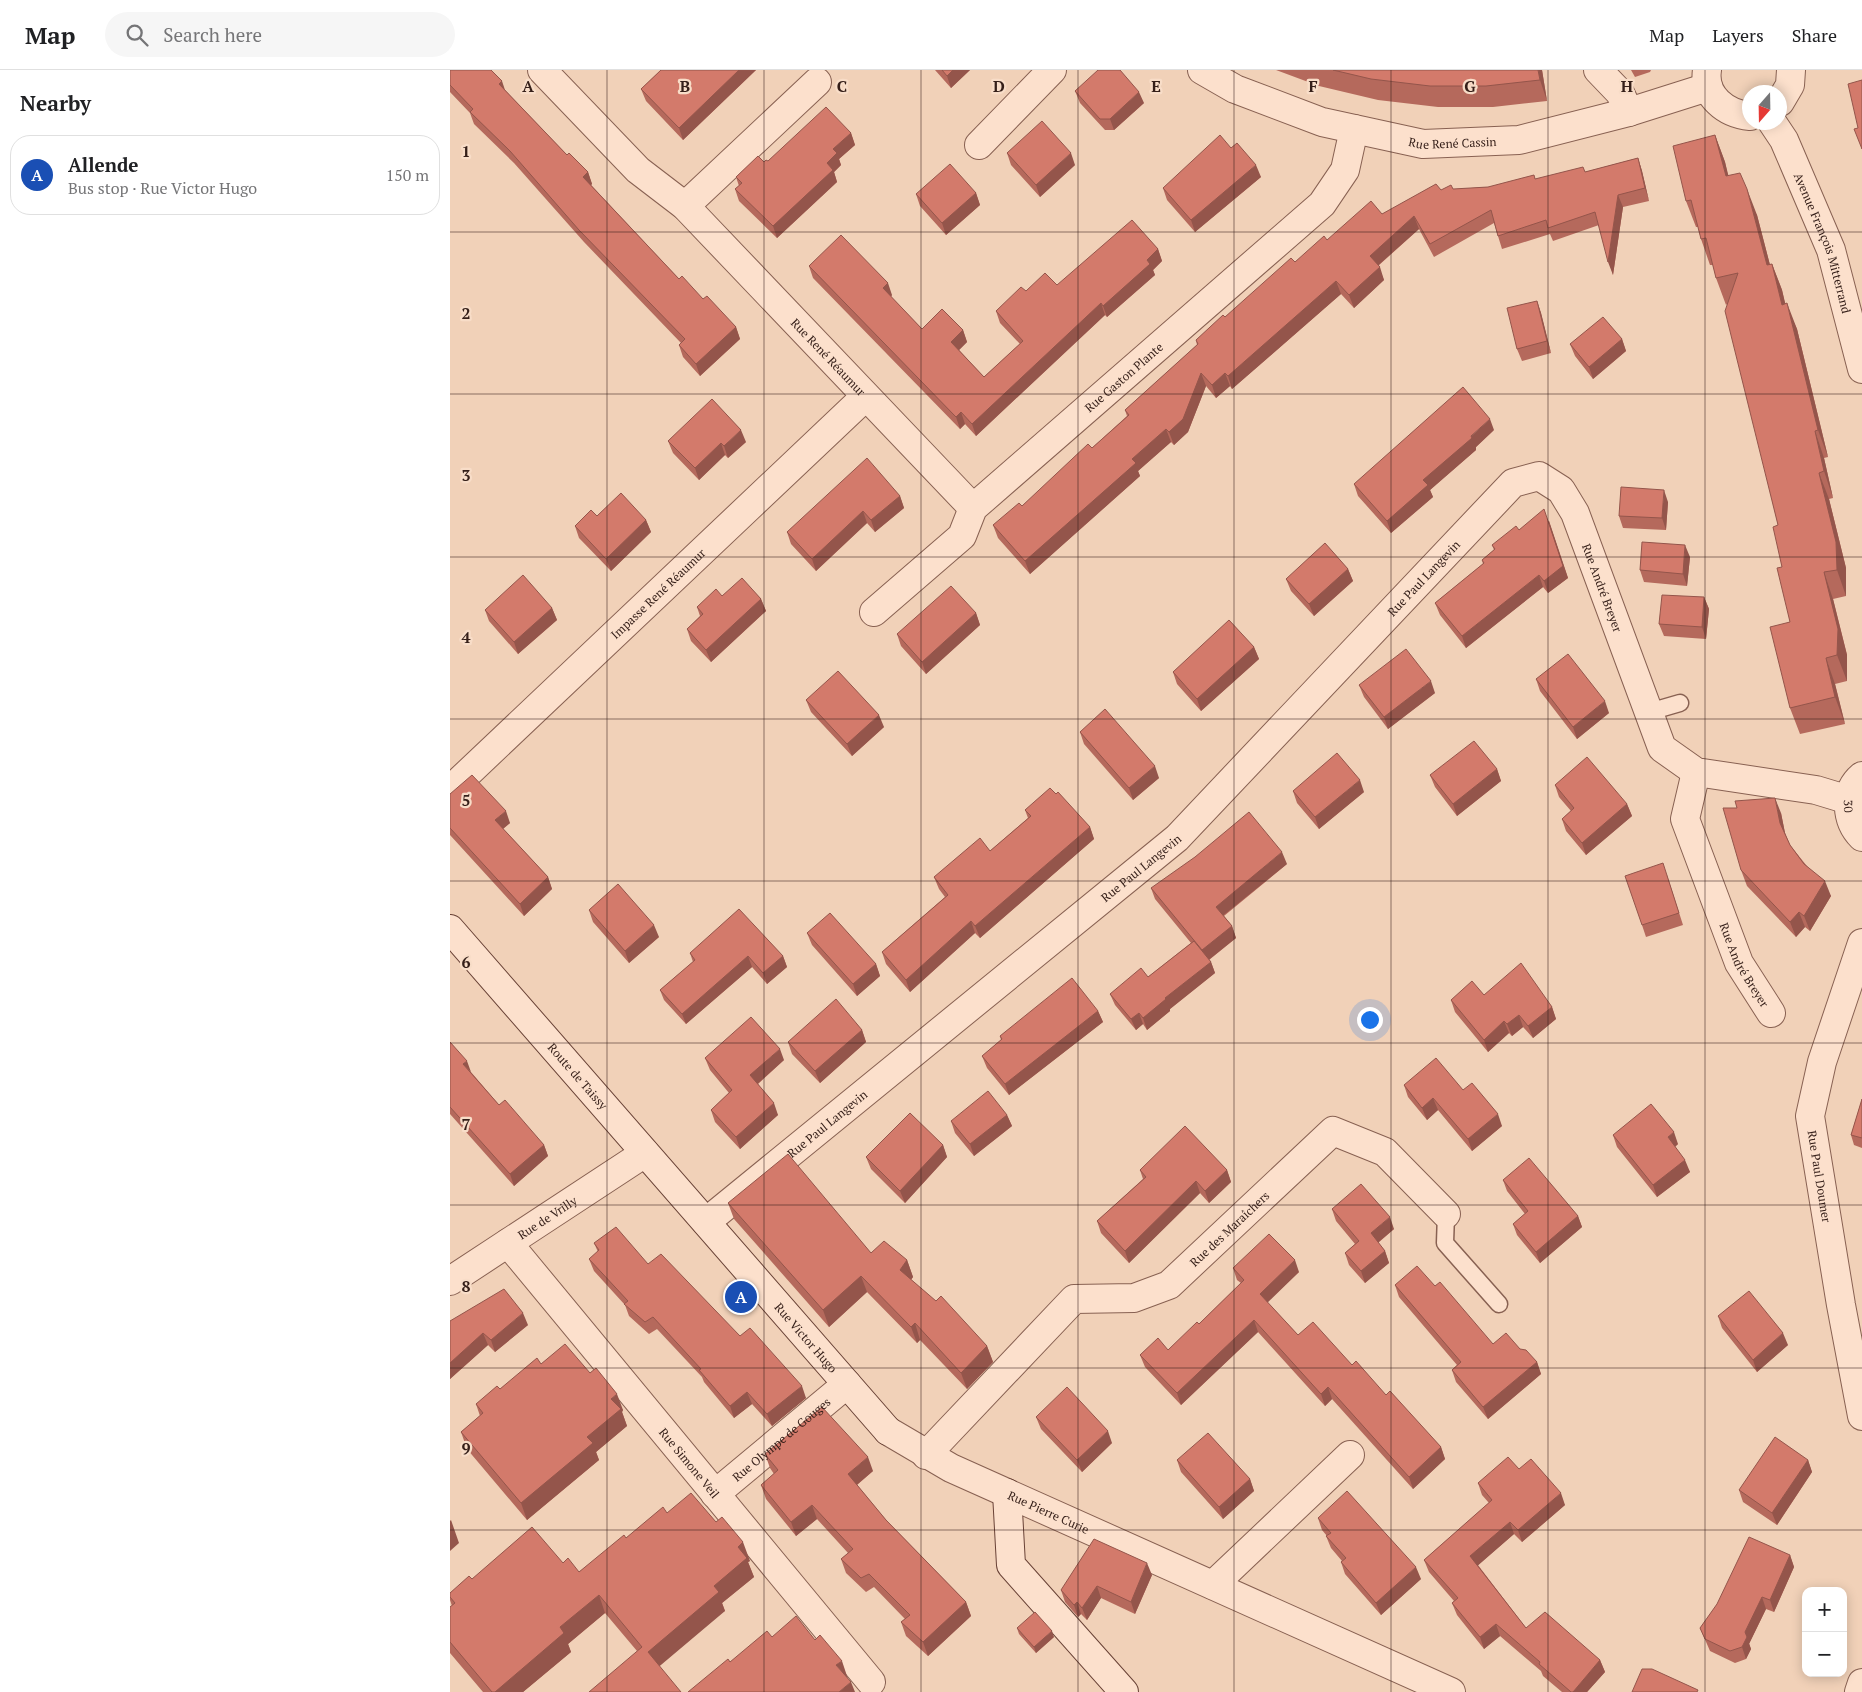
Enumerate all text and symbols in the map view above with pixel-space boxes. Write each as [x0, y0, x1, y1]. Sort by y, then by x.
search box [105, 12, 455, 57]
text: Map [25, 19, 75, 51]
icon: search [123, 21, 151, 49]
text: Search here [163, 22, 262, 47]
text: Map [1649, 23, 1684, 47]
text: Layers [1712, 23, 1764, 47]
text: Share [1792, 23, 1837, 47]
text: A [522, 75, 534, 97]
text: B [680, 75, 690, 97]
text: C [837, 75, 847, 97]
text: D [993, 75, 1005, 97]
text: E [1151, 75, 1161, 97]
text: F [1308, 75, 1318, 97]
text: G [1464, 75, 1476, 97]
text: H [1621, 75, 1633, 97]
north arrow [1742, 85, 1787, 130]
text: Nearby [20, 89, 91, 117]
street label: Rue René Cassin [1407, 133, 1497, 151]
text: 1 [461, 140, 471, 162]
text: Allende [68, 152, 139, 177]
text: A [31, 164, 43, 186]
text: 150 m [386, 164, 429, 186]
street label: Avenue François Mitterrand [1791, 170, 1855, 315]
text: Bus stop · Rue Victor Hugo [68, 177, 257, 199]
text: 2 [461, 302, 471, 324]
street label: Rue René Réaumur [788, 315, 869, 399]
street label: Rue Gaston Plante [1081, 339, 1166, 415]
text: 3 [461, 464, 471, 486]
street label: Rue Paul Langevin [1384, 537, 1463, 619]
street label: Rue André Breyer [1579, 541, 1626, 634]
street label: Impasse René Réaumur [607, 545, 708, 642]
text: 4 [461, 626, 471, 648]
text: 5 [461, 789, 471, 811]
street label: 30 [1841, 799, 1857, 813]
street label: Rue Paul Langevin [1098, 830, 1184, 905]
street label: Rue André Breyer [1717, 920, 1773, 1010]
text: 6 [461, 951, 471, 973]
your location [1357, 1007, 1383, 1033]
street label: Route de Taissy [545, 1040, 612, 1113]
street label: Rue Paul Langevin [784, 1086, 870, 1161]
text: 7 [461, 1113, 471, 1135]
street label: Rue Paul Doumer [1805, 1129, 1835, 1224]
street label: Rue des Maraîchers [1186, 1188, 1272, 1269]
street label: Rue de Vrilly [515, 1192, 580, 1242]
text: 8 [461, 1275, 471, 1297]
pin: A [725, 1278, 757, 1316]
street label: Rue Victor Hugo [772, 1299, 841, 1376]
street label: Rue Olympe de Gouges [729, 1394, 833, 1484]
street label: Rue Simone Veil [656, 1424, 723, 1501]
text: 9 [461, 1437, 471, 1459]
street label: Rue Pierre Curie [1006, 1487, 1092, 1536]
map controls [1802, 1587, 1847, 1677]
button: + [1802, 1587, 1847, 1632]
button: − [1802, 1632, 1847, 1677]

